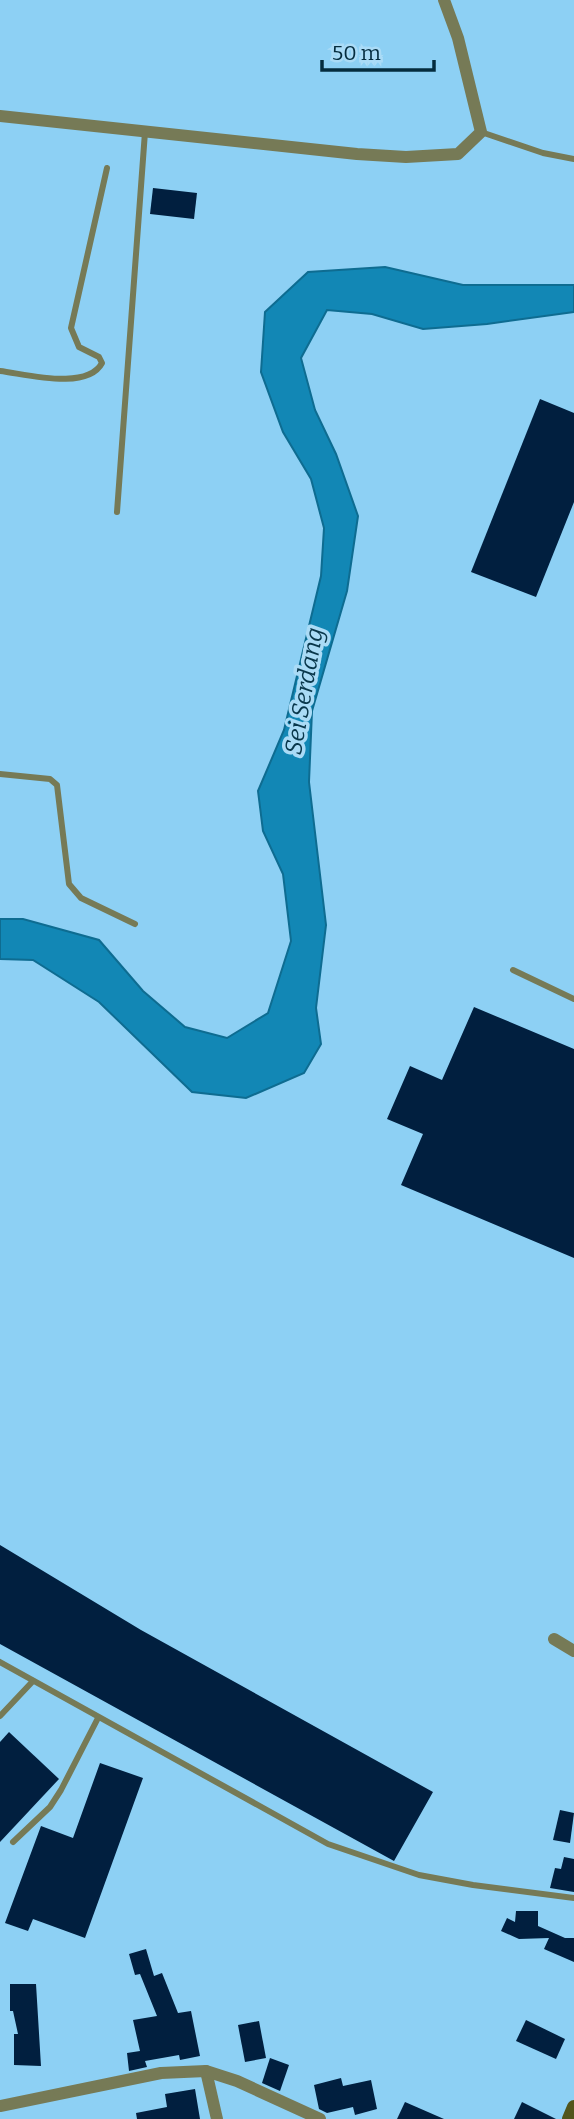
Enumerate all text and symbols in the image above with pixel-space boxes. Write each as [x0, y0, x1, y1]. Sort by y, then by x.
scale bar [322, 28, 434, 72]
text: 50 m [332, 40, 381, 66]
water label: Sei Serdang [279, 625, 329, 757]

